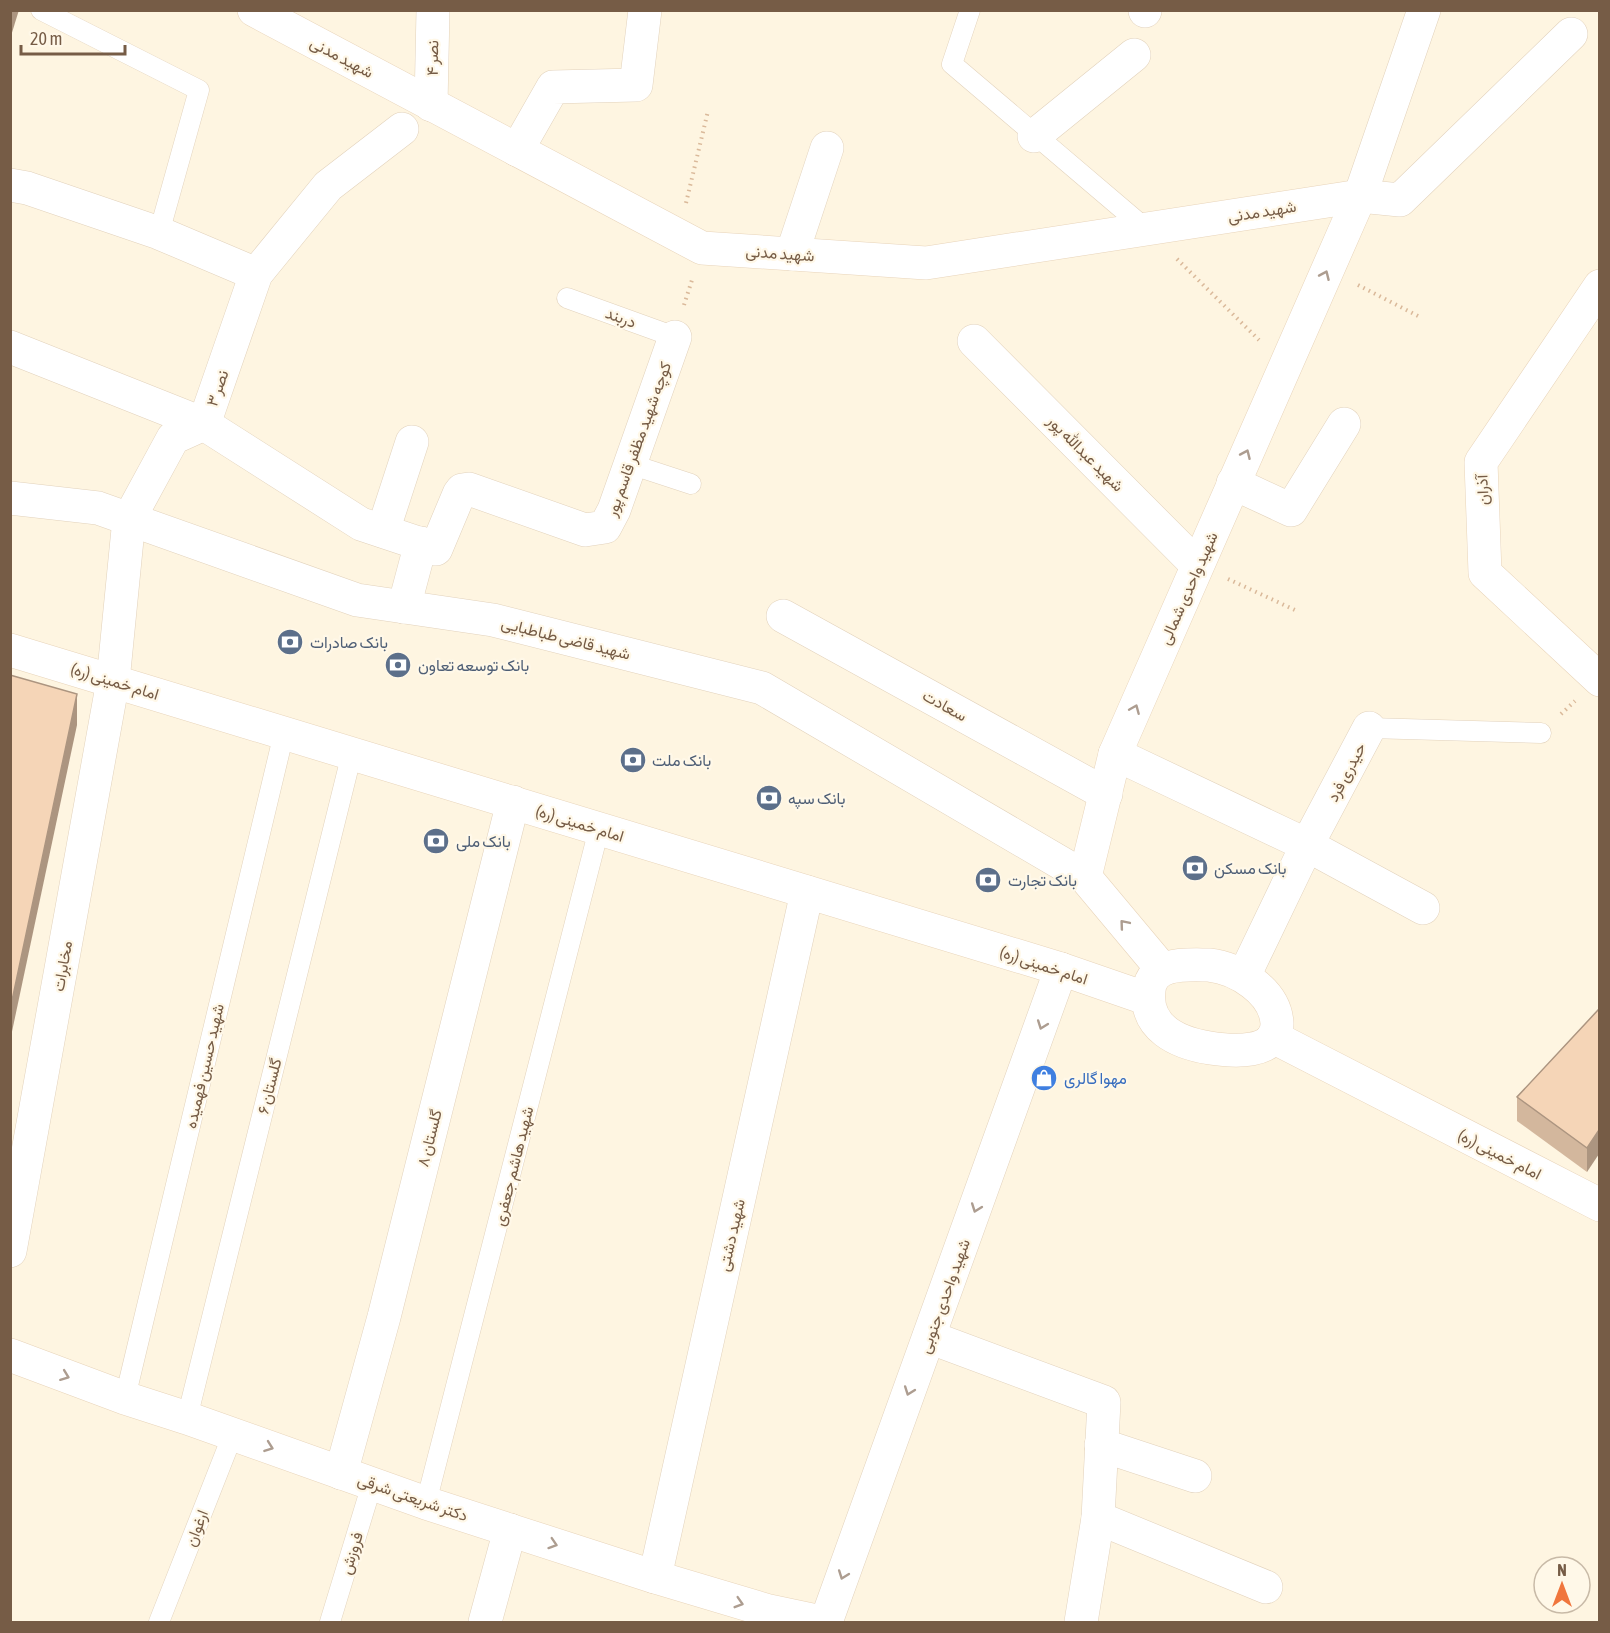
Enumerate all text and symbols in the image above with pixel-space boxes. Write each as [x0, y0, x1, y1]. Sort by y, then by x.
scale bar [21, 18, 124, 56]
text: 20 m [30, 28, 62, 49]
street label: شهيد مدنی [306, 33, 377, 83]
street label: نصر ۴ [423, 40, 443, 76]
street label: شهيد مدنی [1226, 197, 1298, 227]
street label: شهيد مدنی [745, 242, 815, 266]
one-way arrow [1318, 271, 1330, 282]
street label: دربند [603, 303, 639, 333]
street label: کوچه شهید مظفر قاسم پور [601, 359, 677, 521]
street label: نصر ۳ [202, 367, 233, 409]
street label: شهید عبدالله پور [1041, 410, 1128, 497]
one-way arrow [1239, 449, 1251, 460]
street label: آذران [1472, 473, 1494, 505]
street label: شهید واحدی شمالی [1155, 529, 1223, 648]
street label: شهید قاضی طباطبایی [499, 613, 632, 665]
bank icon: بانک صادرات [275, 627, 305, 657]
place label: بانک صادرات [310, 633, 388, 653]
bank icon: بانک توسعه تعاون [383, 650, 413, 680]
place label: بانک توسعه تعاون [418, 656, 529, 676]
street label: امام خمینی (ره) [68, 659, 161, 705]
street label: سعادت [920, 686, 970, 724]
one-way arrow [1127, 705, 1139, 716]
street label: حیدری فرد [1323, 739, 1371, 805]
bank icon: بانک ملت [618, 745, 648, 775]
place label: بانک ملت [652, 751, 711, 770]
bank icon: بانک سپه [754, 783, 784, 813]
place label: بانک سپه [788, 789, 845, 810]
street label: امام خمینی (ره) [533, 801, 626, 847]
bank icon: بانک ملی [421, 826, 451, 856]
place label: بانک ملی [456, 832, 511, 852]
bank icon: بانک مسکن [1180, 853, 1210, 883]
place label: بانک مسکن [1214, 859, 1286, 879]
bank icon: بانک تجارت [973, 865, 1003, 895]
place label: بانک تجارت [1008, 871, 1077, 891]
one-way arrow [1121, 920, 1132, 931]
street label: مخابرات [49, 939, 77, 993]
street label: امام خمینی (ره) [997, 942, 1090, 990]
street label: شهيد حسین فهمیده [181, 1002, 229, 1131]
one-way arrow [1037, 1018, 1049, 1029]
street label: گلستان ۶ [253, 1056, 286, 1116]
shop icon: مهوا گالری [1029, 1063, 1059, 1093]
place label: مهوا گالری [1064, 1069, 1127, 1089]
street label: شهيد هاشم جعفری [489, 1104, 539, 1228]
street label: گلستان ۸ [413, 1107, 446, 1169]
street label: امام خمینی (ره) [1454, 1125, 1545, 1184]
street label: شهید دشتی [714, 1197, 750, 1273]
one-way arrow [970, 1202, 983, 1213]
street label: شهید واحدی جنوبی [915, 1236, 975, 1356]
one-way arrow [59, 1369, 70, 1381]
one-way arrow [904, 1385, 917, 1396]
one-way arrow [263, 1440, 274, 1453]
street label: دکتر شریعتی شرقی [355, 1470, 470, 1526]
street label: ارغوان [181, 1507, 213, 1550]
street label: فروزش [336, 1530, 368, 1577]
one-way arrow [547, 1537, 558, 1549]
north arrow [1532, 1555, 1592, 1615]
text: N [1557, 1561, 1567, 1579]
one-way arrow [838, 1569, 850, 1580]
one-way arrow [733, 1595, 744, 1608]

